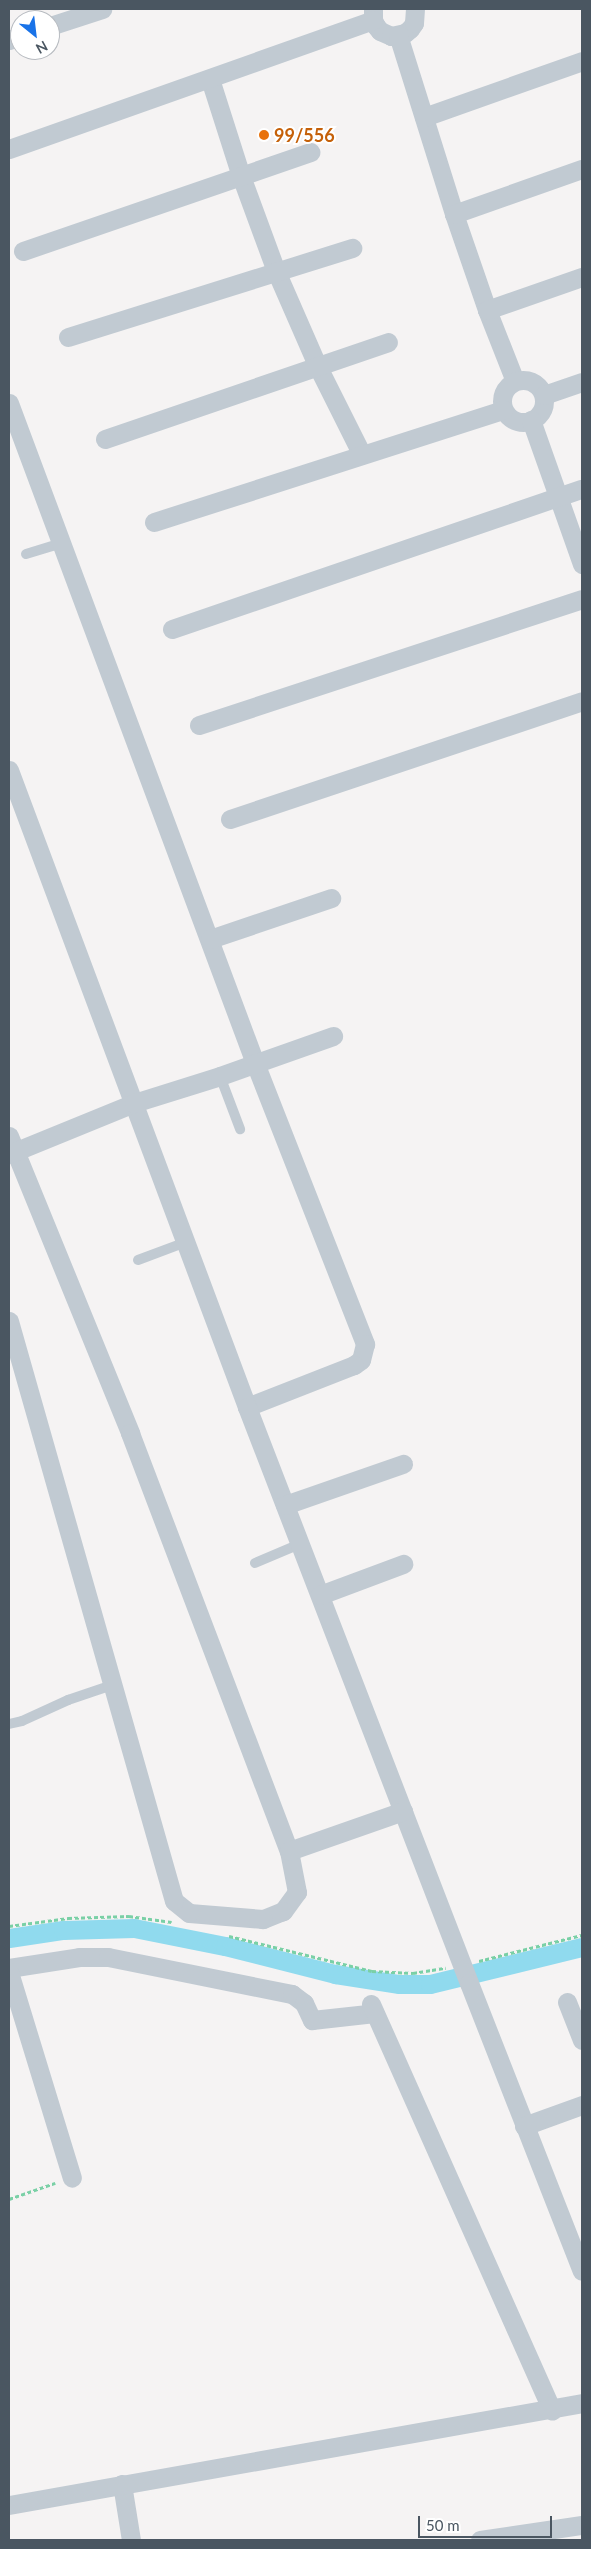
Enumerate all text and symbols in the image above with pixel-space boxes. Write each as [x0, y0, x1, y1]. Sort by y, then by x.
north arrow [10, 10, 60, 60]
text: N [33, 38, 51, 58]
place label: 99/556 [274, 124, 335, 146]
marker: 99/556 [258, 129, 270, 141]
scale bar [421, 2506, 555, 2538]
text: 50 m [426, 2516, 460, 2534]

